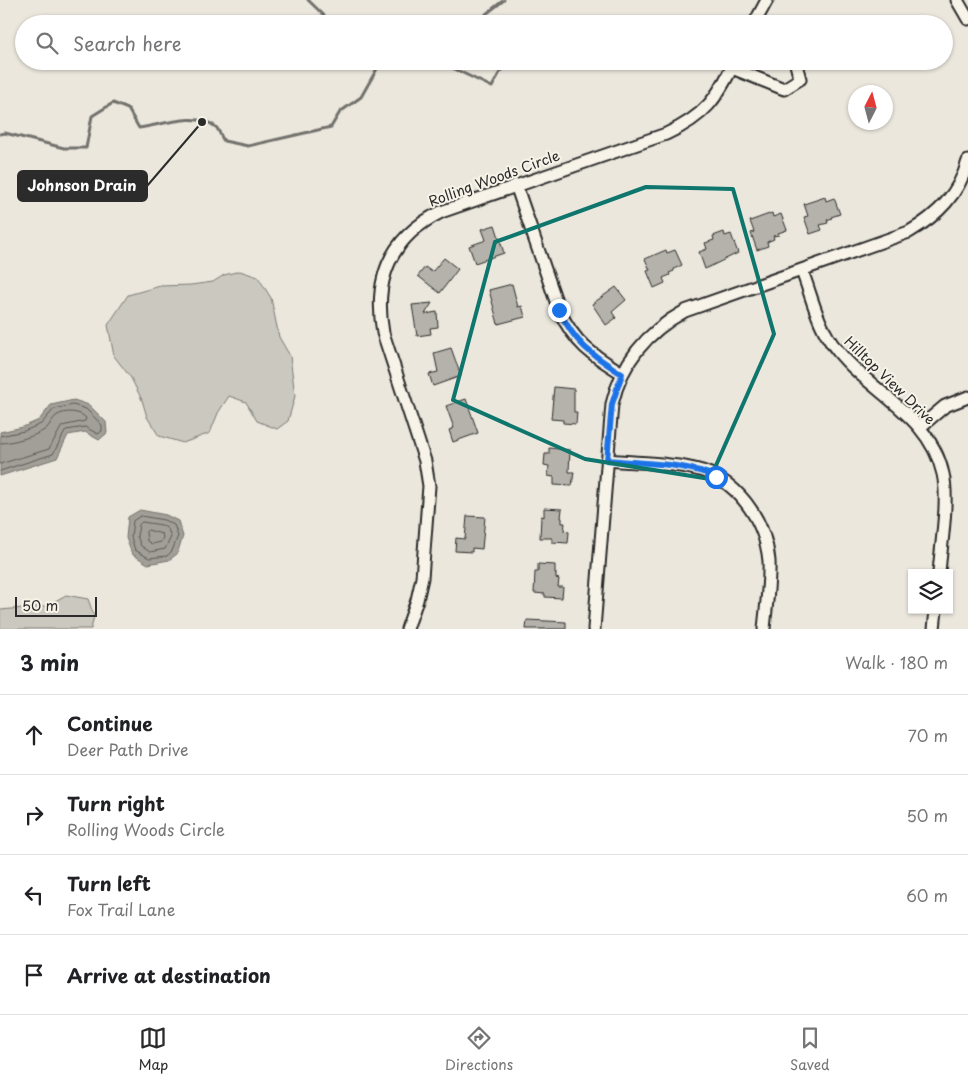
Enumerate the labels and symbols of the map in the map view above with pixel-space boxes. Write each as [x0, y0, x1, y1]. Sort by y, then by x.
north arrow [848, 85, 893, 130]
street label: Rolling Woods Circle [425, 144, 563, 212]
callout: Johnson Drain [18, 171, 147, 201]
text: Johnson Drain [28, 173, 136, 196]
route end [548, 299, 571, 322]
street label: Hilltop View Drive [840, 331, 941, 429]
route start [705, 466, 728, 489]
scale bar [15, 594, 98, 617]

